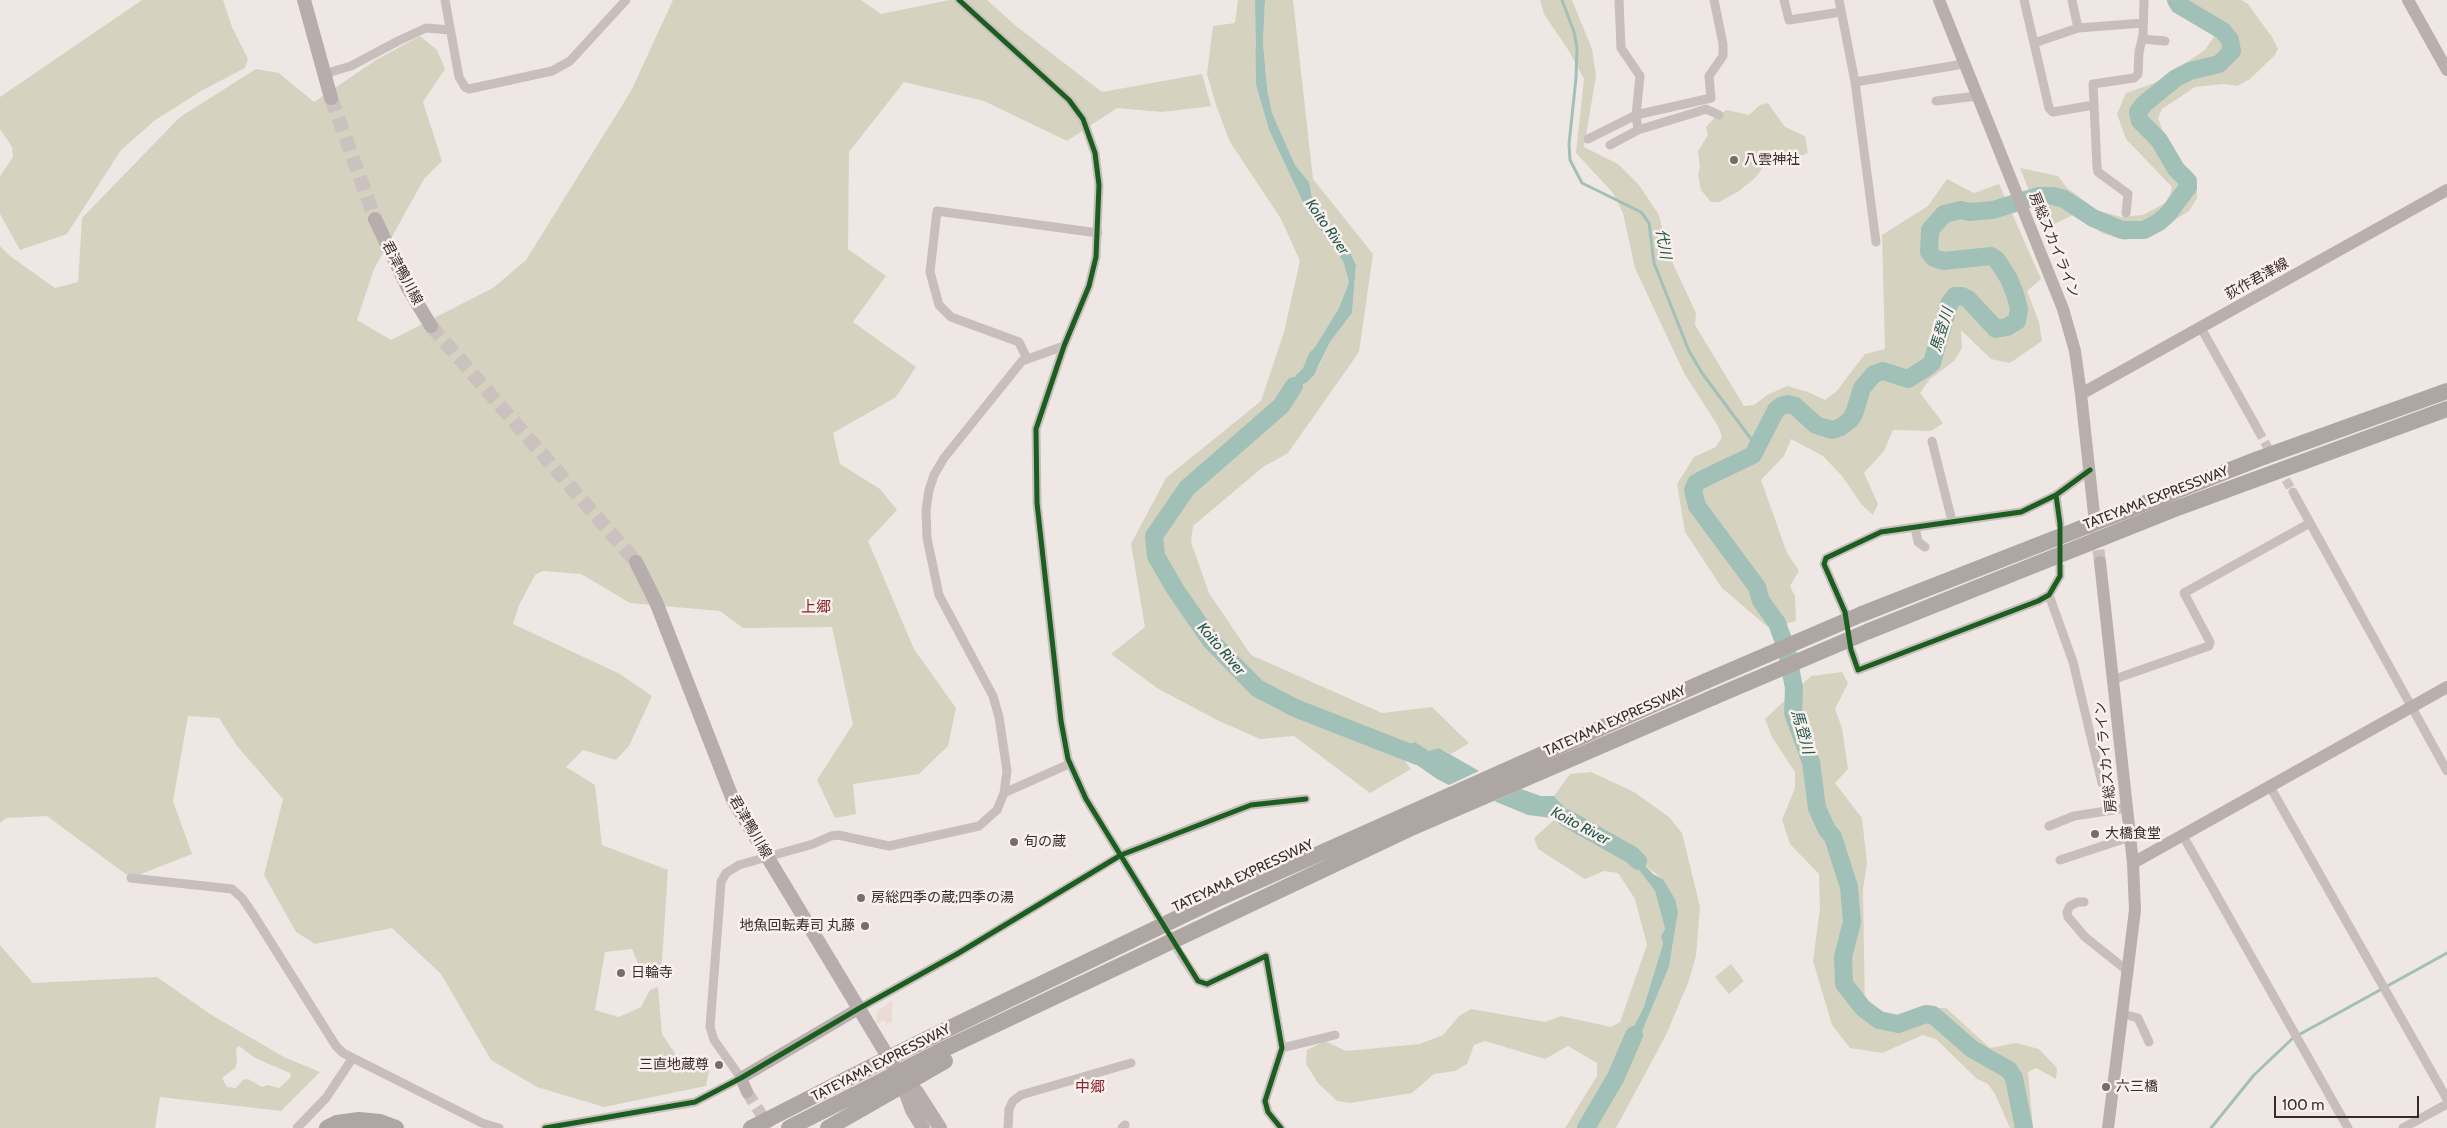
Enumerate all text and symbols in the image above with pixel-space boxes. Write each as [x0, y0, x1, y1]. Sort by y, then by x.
place label: 八雲神社 [1744, 152, 1800, 168]
marker: 八雲神社 [1728, 154, 1740, 166]
street label: 房総スカイライン [2025, 190, 2083, 300]
water label: Koito River [1301, 196, 1353, 258]
water label: 代川 [1652, 228, 1674, 260]
street label: 君津鴨川線 [378, 238, 426, 308]
street label: 荻作君津線 [2222, 255, 2292, 303]
water label: 馬登川 [1927, 306, 1957, 354]
street label: TATEYAMA EXPRESSWAY [2081, 463, 2231, 533]
district label: 上郷 [801, 599, 831, 617]
water label: Koito River [1193, 619, 1249, 679]
street label: TATEYAMA EXPRESSWAY [1541, 682, 1689, 760]
street label: 房総スカイライン [2092, 700, 2120, 814]
water label: 馬登川 [1787, 708, 1817, 756]
street label: 君津鴨川線 [725, 792, 775, 862]
water label: Koito River [1548, 803, 1612, 849]
place label: 大橋食堂 [2105, 826, 2161, 842]
marker: 大橋食堂 [2089, 828, 2101, 840]
place label: 旬の蔵 [1024, 834, 1066, 850]
marker: 旬の蔵 [1008, 836, 1020, 848]
street label: TATEYAMA EXPRESSWAY [1170, 836, 1316, 916]
place label: 房総四季の蔵;四季の湯 [871, 890, 1014, 906]
marker: 房総四季の蔵;四季の湯 [855, 892, 867, 904]
place label: 地魚回転寿司 丸藤 [740, 918, 855, 934]
marker: 地魚回転寿司 丸藤 [859, 920, 871, 932]
place label: 日輪寺 [631, 965, 673, 981]
marker: 日輪寺 [615, 967, 627, 979]
street label: TATEYAMA EXPRESSWAY [809, 1021, 953, 1105]
place label: 三直地蔵尊 [639, 1057, 709, 1073]
marker: 三直地蔵尊 [713, 1059, 725, 1071]
district label: 中郷 [1075, 1079, 1105, 1097]
place label: 六三橋 [2116, 1079, 2158, 1095]
marker: 六三橋 [2100, 1081, 2112, 1093]
scale bar [2277, 1086, 2422, 1118]
text: 100 m [2282, 1096, 2324, 1114]

